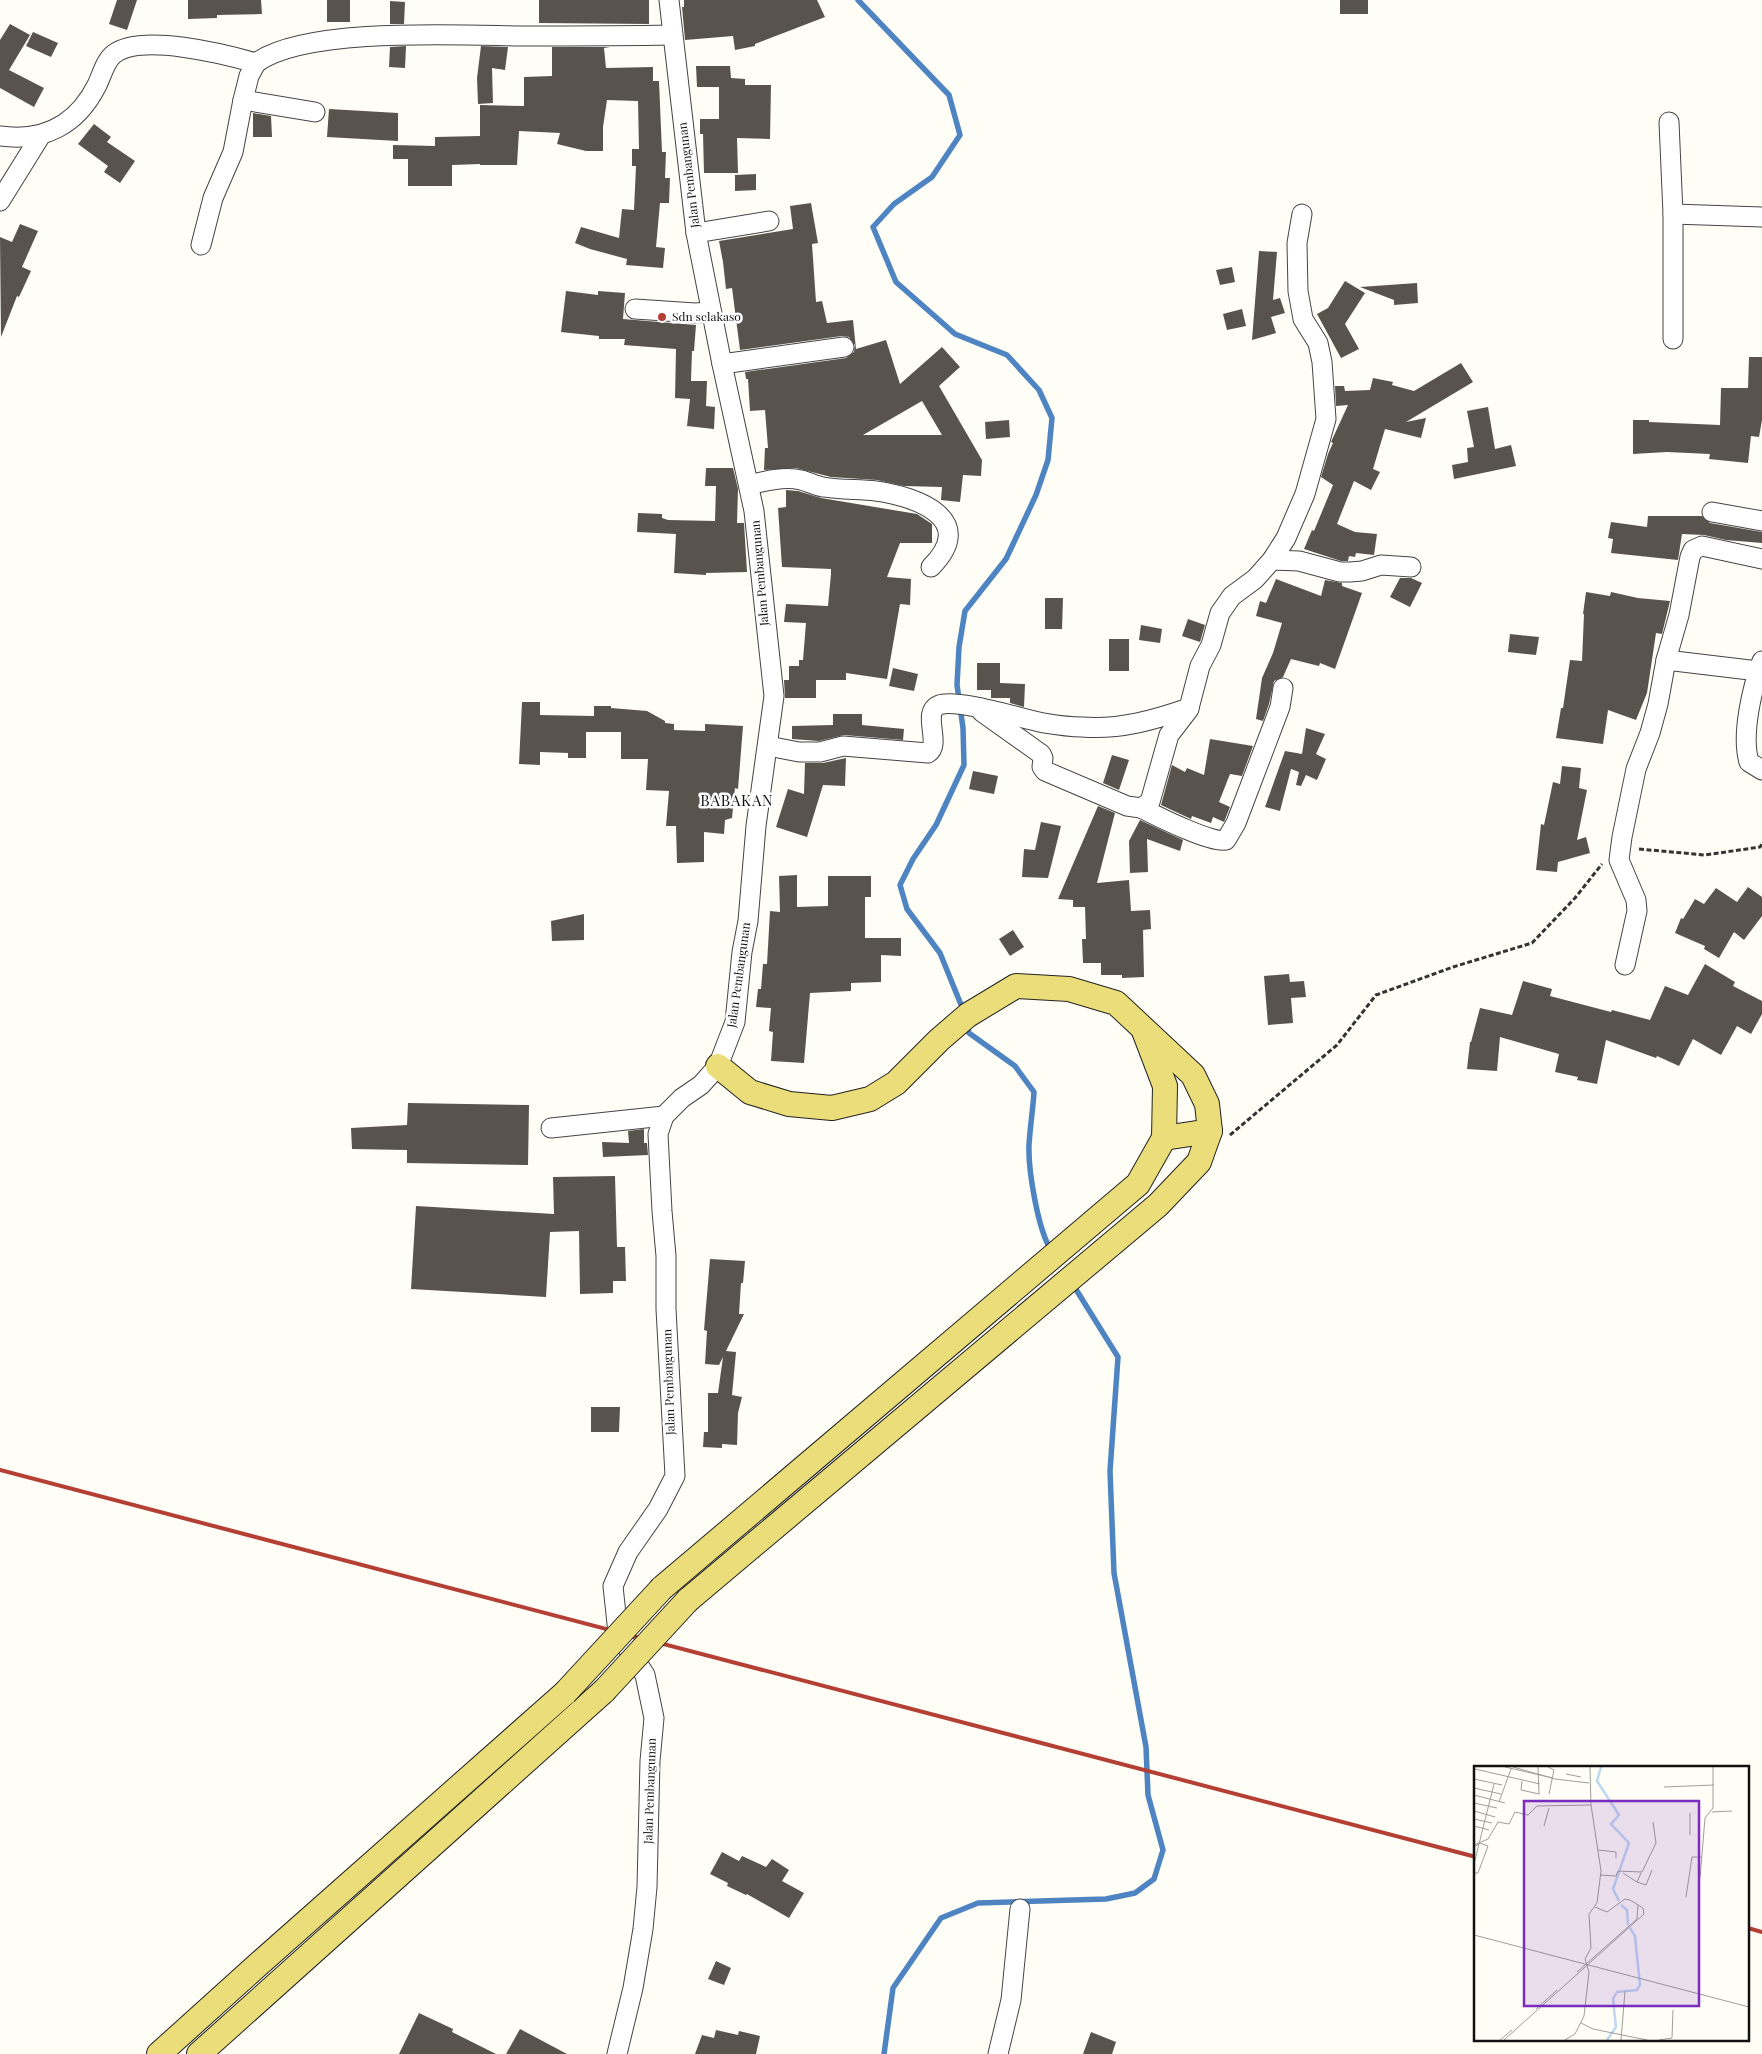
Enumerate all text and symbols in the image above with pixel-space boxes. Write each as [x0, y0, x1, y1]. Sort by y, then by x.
street label: Jalan Pembangunan [674, 121, 703, 230]
place label: Sdn selakaso [672, 308, 741, 324]
marker: Sdn selakaso [656, 311, 668, 323]
street label: Jalan Pembangunan [746, 519, 772, 628]
district label: BABAKAN [700, 790, 774, 810]
street label: Jalan Pembangunan [723, 921, 753, 1030]
street label: Jalan Pembangunan [658, 1329, 678, 1436]
street label: Jalan Pembangunan [639, 1738, 659, 1845]
inset map [1474, 1766, 1750, 2042]

